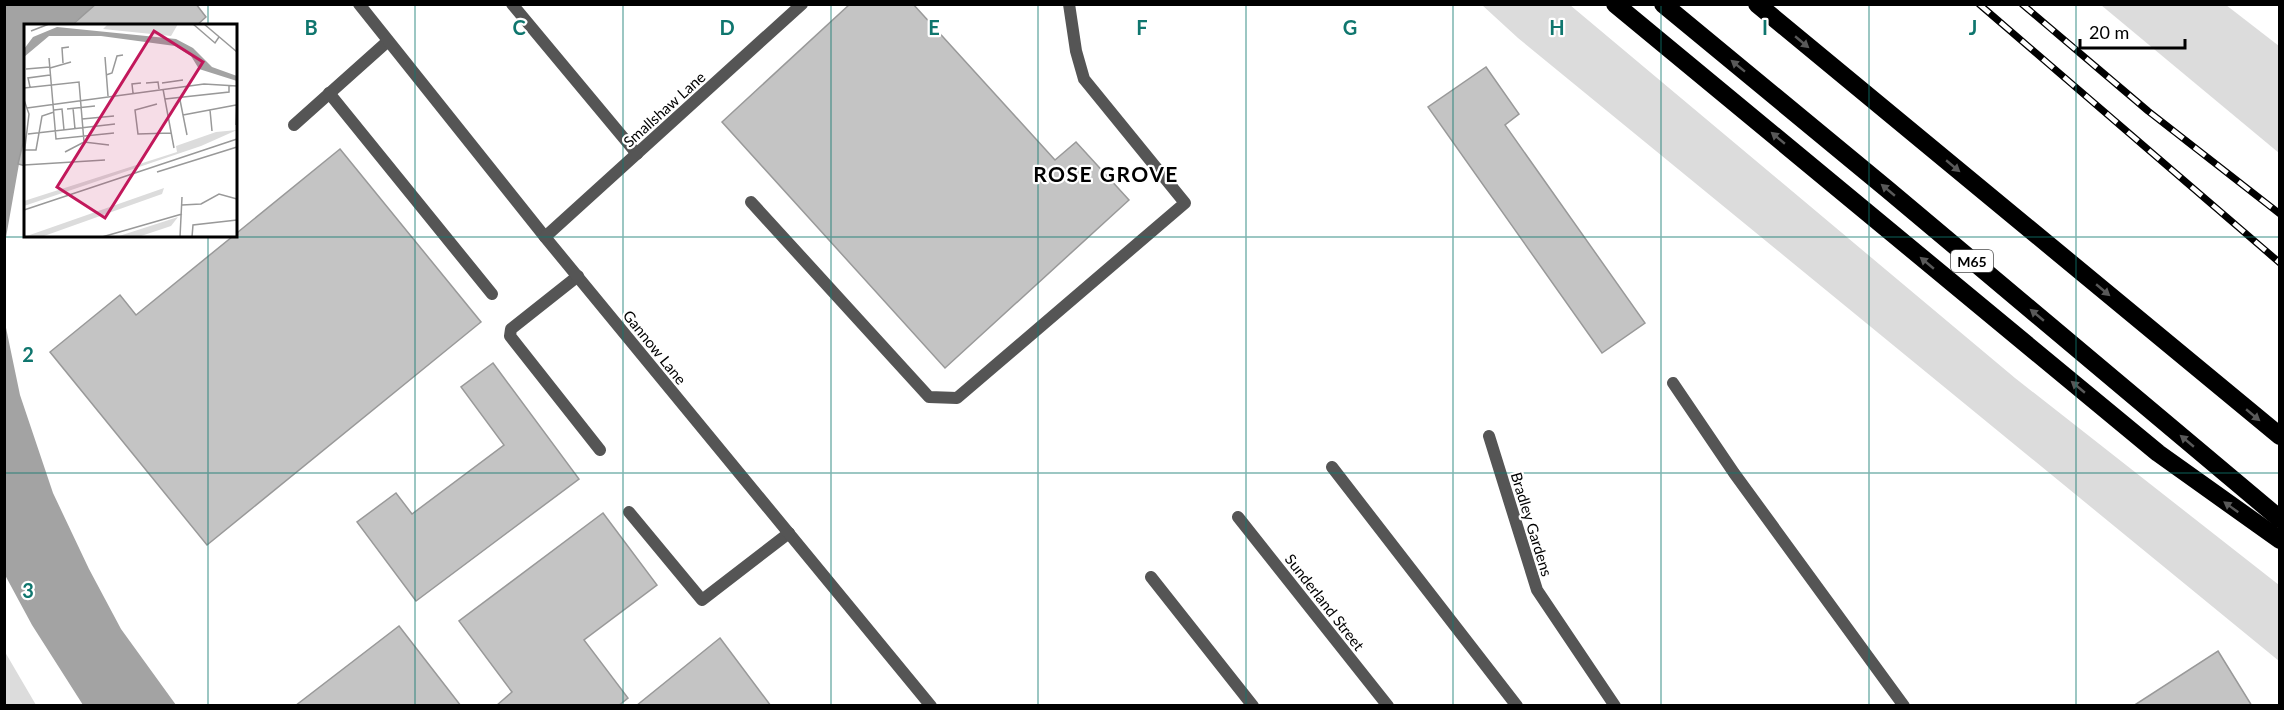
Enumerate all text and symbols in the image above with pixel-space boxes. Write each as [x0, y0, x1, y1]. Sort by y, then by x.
scale bar [2080, 12, 2185, 50]
text: B [304, 15, 318, 39]
text: C [512, 15, 526, 39]
text: D [719, 15, 735, 39]
text: E [928, 15, 940, 39]
text: F [1136, 15, 1148, 39]
text: G [1343, 15, 1357, 39]
text: H [1549, 15, 1565, 39]
text: I [1762, 15, 1768, 39]
text: J [1969, 15, 1977, 39]
text: 20 m [2089, 21, 2129, 43]
inset map [24, 24, 237, 237]
one-way arrow [1795, 35, 1810, 47]
one-way arrow [1730, 60, 1745, 72]
street label: Smallshaw Lane [619, 68, 709, 150]
one-way arrow [1770, 131, 1786, 144]
one-way arrow [1945, 159, 1960, 172]
district label: ROSE GROVE [1033, 161, 1179, 186]
one-way arrow [1880, 183, 1896, 196]
road number: M65 [1951, 250, 1993, 272]
one-way arrow [1920, 257, 1935, 270]
one-way arrow [2095, 284, 2111, 297]
street label: Gannow Lane [620, 306, 690, 388]
one-way arrow [2030, 309, 2045, 322]
text: 2 [22, 342, 34, 366]
one-way arrow [2071, 381, 2086, 394]
one-way arrow [2245, 408, 2261, 421]
one-way arrow [2179, 435, 2194, 448]
street label: Bradley Gardens [1508, 470, 1556, 578]
one-way arrow [2224, 501, 2240, 513]
street label: Sunderland Street [1282, 550, 1369, 654]
text: 3 [22, 578, 34, 602]

